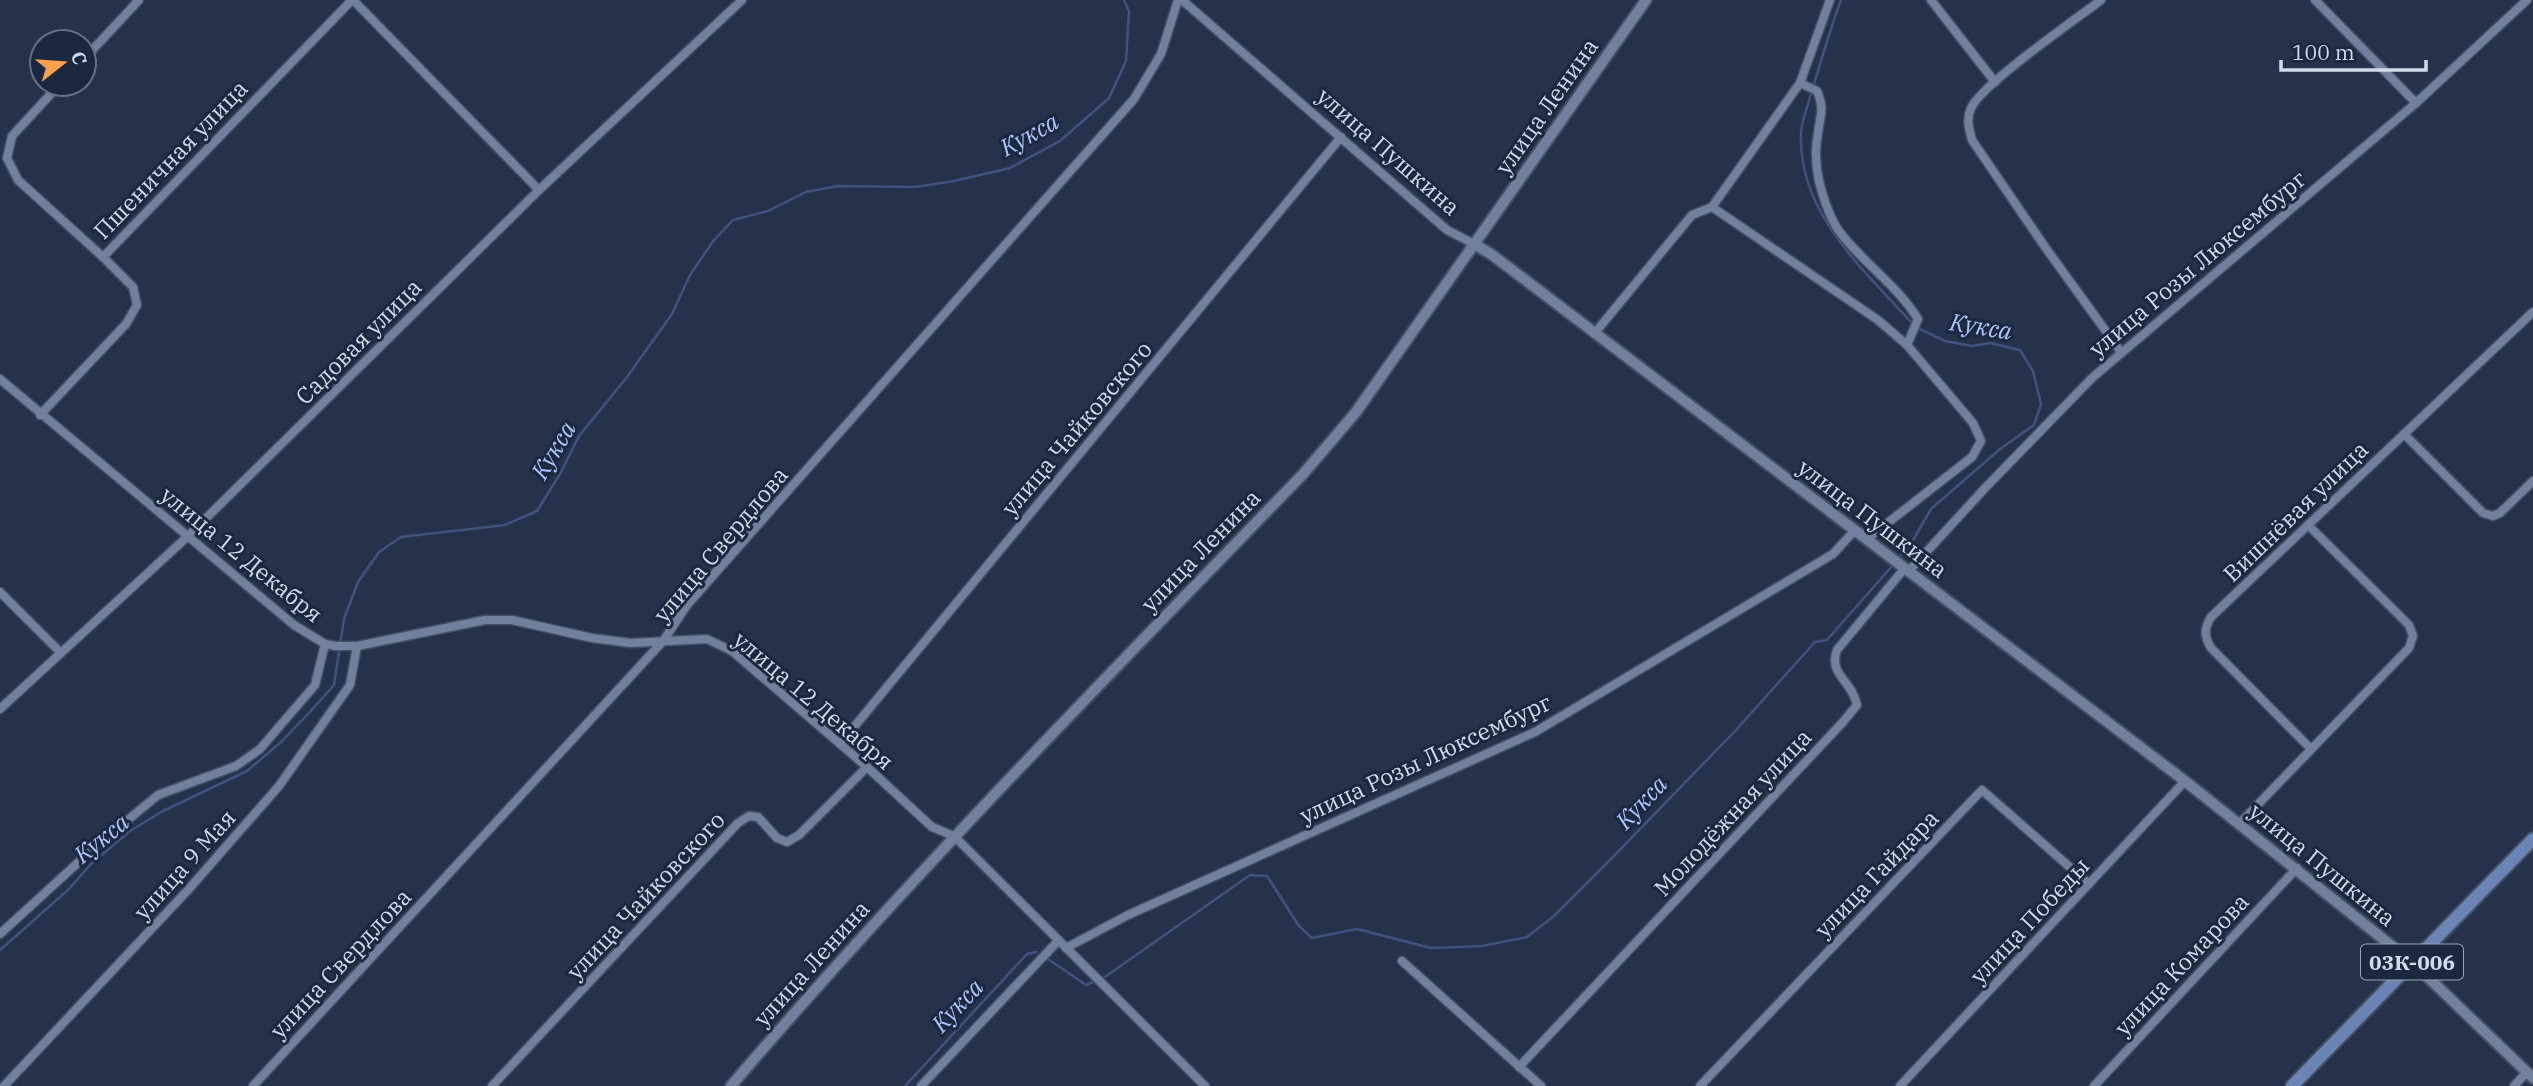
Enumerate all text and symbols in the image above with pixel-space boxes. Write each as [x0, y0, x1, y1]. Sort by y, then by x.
north arrow [28, 28, 98, 98]
scale bar [2281, 28, 2426, 72]
street label: улица Ленина [1488, 32, 1604, 180]
text: 100 m [2292, 38, 2355, 66]
text: С [66, 48, 93, 68]
street label: Пшеничная улица [86, 73, 254, 245]
street label: улица Пушкина [1311, 81, 1467, 221]
water label: Кукса [993, 105, 1064, 164]
street label: улица Розы Люксембург [2082, 163, 2312, 363]
street label: Садовая улица [289, 272, 427, 410]
water label: Кукса [1947, 305, 2014, 347]
street label: улица Чайковского [994, 335, 1158, 521]
water label: Кукса [523, 415, 583, 486]
street label: Вишнёвая улица [2216, 434, 2374, 588]
street label: улица Пушкина [1792, 452, 1954, 584]
street label: улица Свердлова [646, 460, 794, 628]
street label: улица 12 Декабря [155, 479, 329, 629]
street label: улица Ленина [1134, 482, 1266, 618]
street label: улица 12 Декабря [728, 624, 900, 776]
street label: улица Розы Люксембург [1294, 686, 1556, 830]
street label: Молодёжная улица [1647, 722, 1817, 902]
water label: Кукса [1607, 768, 1674, 836]
street label: улица Пушкина [2244, 796, 2402, 932]
street label: улица 9 Мая [126, 802, 242, 926]
street label: улица Гайдара [1807, 803, 1945, 943]
street label: улица Чайковского [559, 805, 731, 985]
water label: Кукса [66, 806, 135, 871]
street label: улица Победы [1963, 850, 2095, 990]
street label: улица Свердлова [263, 882, 417, 1044]
street label: улица Комарова [2107, 886, 2255, 1042]
street label: улица Ленина [746, 894, 876, 1032]
road number: 03К-006 [2361, 944, 2463, 979]
water label: Кукса [923, 971, 990, 1039]

